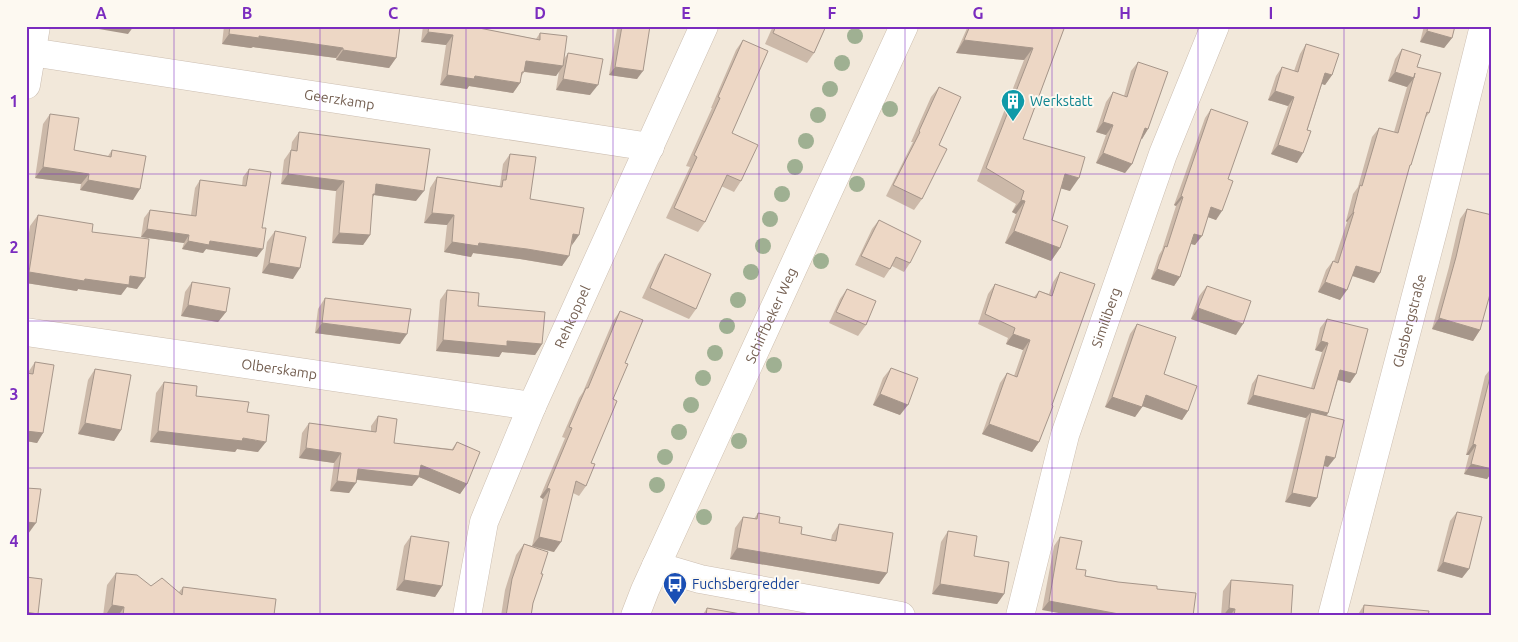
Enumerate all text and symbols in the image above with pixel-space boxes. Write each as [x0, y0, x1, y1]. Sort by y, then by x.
text: A [95, 4, 107, 22]
text: B [242, 4, 252, 22]
text: C [388, 4, 398, 22]
text: D [534, 4, 546, 22]
text: E [681, 4, 691, 22]
text: F [828, 4, 837, 22]
text: G [972, 4, 984, 22]
text: H [1119, 4, 1131, 22]
text: I [1269, 4, 1273, 22]
text: J [1413, 4, 1421, 22]
street label: Geerzkamp [303, 86, 376, 113]
building icon: Werkstatt [1000, 88, 1026, 122]
text: 1 [9, 92, 19, 110]
place label: Werkstatt [1030, 93, 1093, 109]
text: 2 [9, 238, 19, 256]
street label: Schiffbeker Weg [742, 265, 800, 366]
street label: Glasbergstraße [1389, 273, 1429, 369]
street label: Rehkoppel [551, 283, 594, 351]
street label: Similiberg [1088, 285, 1124, 350]
street label: Olberskamp [240, 356, 318, 382]
text: 3 [9, 385, 19, 403]
text: 4 [9, 532, 19, 550]
bus stop icon: Fuchsbergredder [662, 571, 688, 605]
place label: Fuchsbergredder [692, 576, 800, 592]

